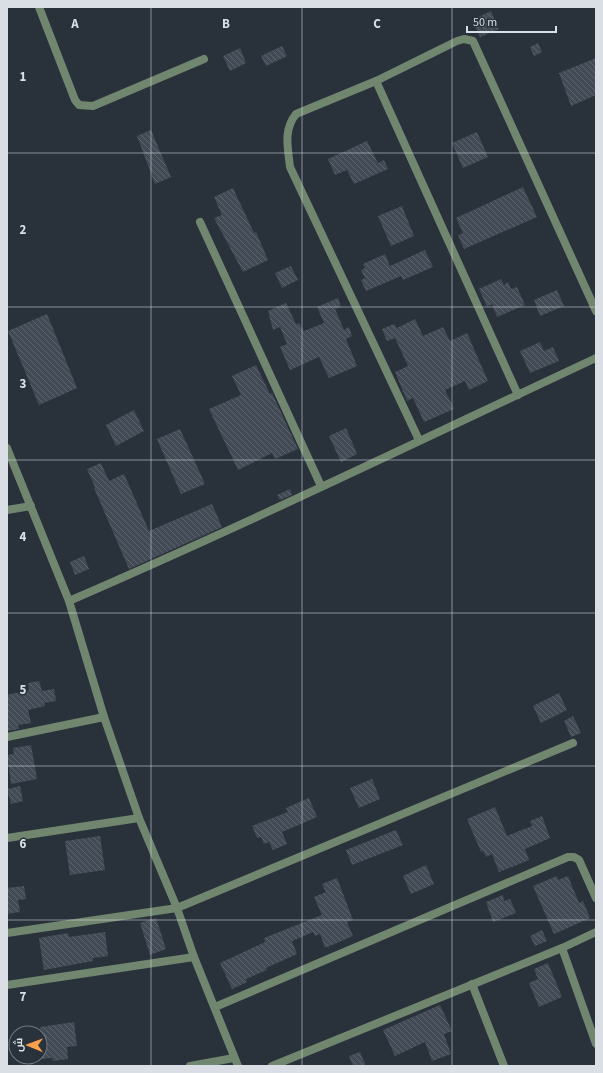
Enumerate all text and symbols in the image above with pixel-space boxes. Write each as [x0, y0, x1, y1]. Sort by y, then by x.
scale bar [467, 8, 556, 34]
text: 50 m [473, 14, 497, 31]
text: A [70, 15, 79, 33]
text: B [222, 15, 230, 33]
text: C [373, 15, 381, 33]
text: 1 [20, 68, 27, 86]
text: 2 [20, 221, 27, 239]
text: 3 [20, 375, 27, 393]
text: 4 [20, 528, 27, 546]
text: 5 [20, 681, 27, 699]
text: 6 [20, 835, 27, 853]
text: 7 [20, 988, 27, 1006]
north arrow [8, 1025, 48, 1065]
text: ش [11, 1038, 26, 1052]

